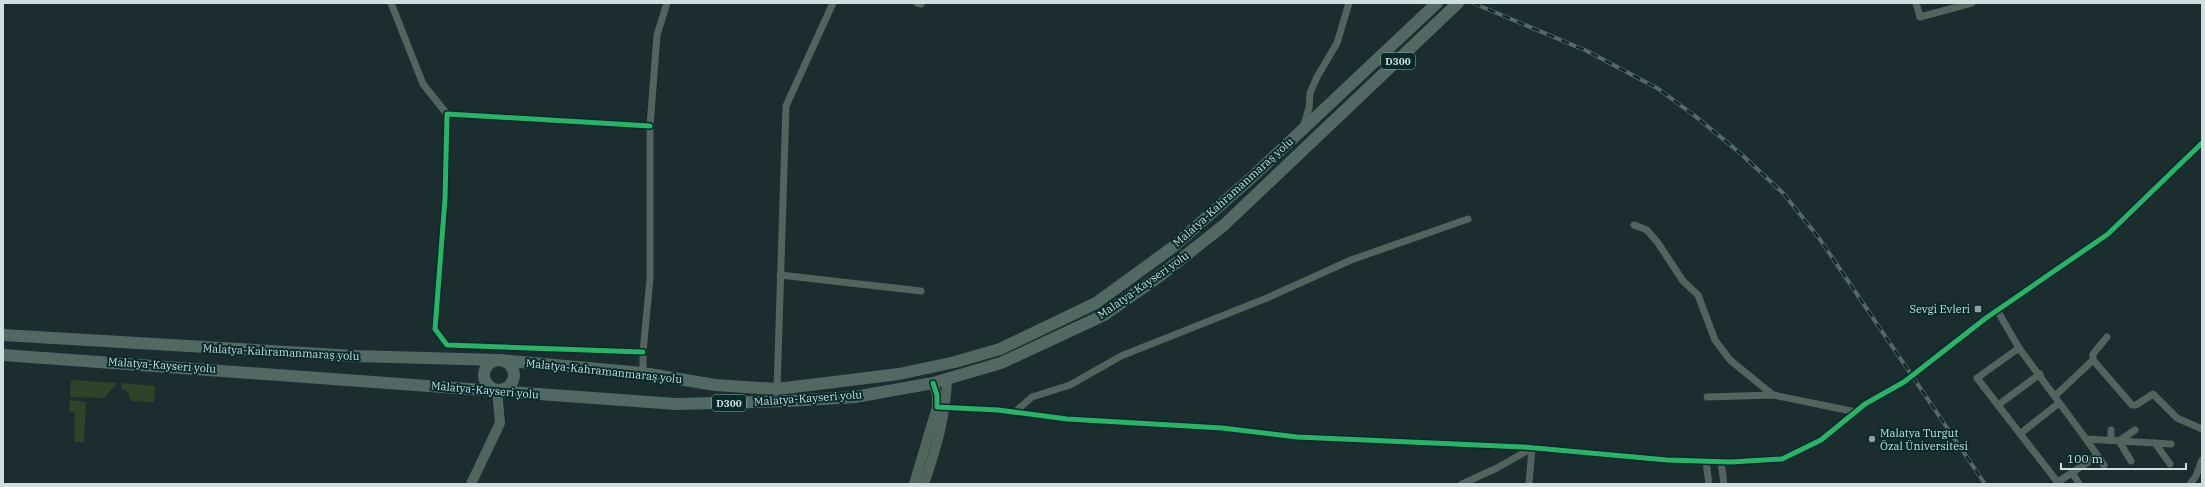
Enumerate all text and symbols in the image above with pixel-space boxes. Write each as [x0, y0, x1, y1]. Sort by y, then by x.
road number: D300 [1381, 53, 1415, 69]
street label: Malatya-Kahramanmaraş yolu [1170, 134, 1296, 250]
street label: Malatya-Kayseri yolu [1095, 248, 1192, 322]
place label: Sevgi Evleri [1910, 302, 1971, 316]
marker: Sevgi Evleri [1973, 304, 1983, 314]
street label: Malatya-Kahramanmaraş yolu [202, 341, 360, 363]
street label: Malatya-Kayseri yolu [108, 354, 217, 376]
street label: Malatya-Kahramanmaraş yolu [525, 356, 683, 386]
street label: Malatya-Kayseri yolu [430, 378, 540, 402]
street label: Malatya-Kayseri yolu [754, 387, 863, 409]
road number: D300 [712, 395, 746, 411]
place label: Malatya Turgut Özal Üniversitesi [1880, 426, 1968, 453]
marker: Malatya Turgut Özal Üniversitesi [1867, 434, 1877, 444]
scale bar [2061, 445, 2186, 471]
text: 100 m [2067, 451, 2103, 466]

